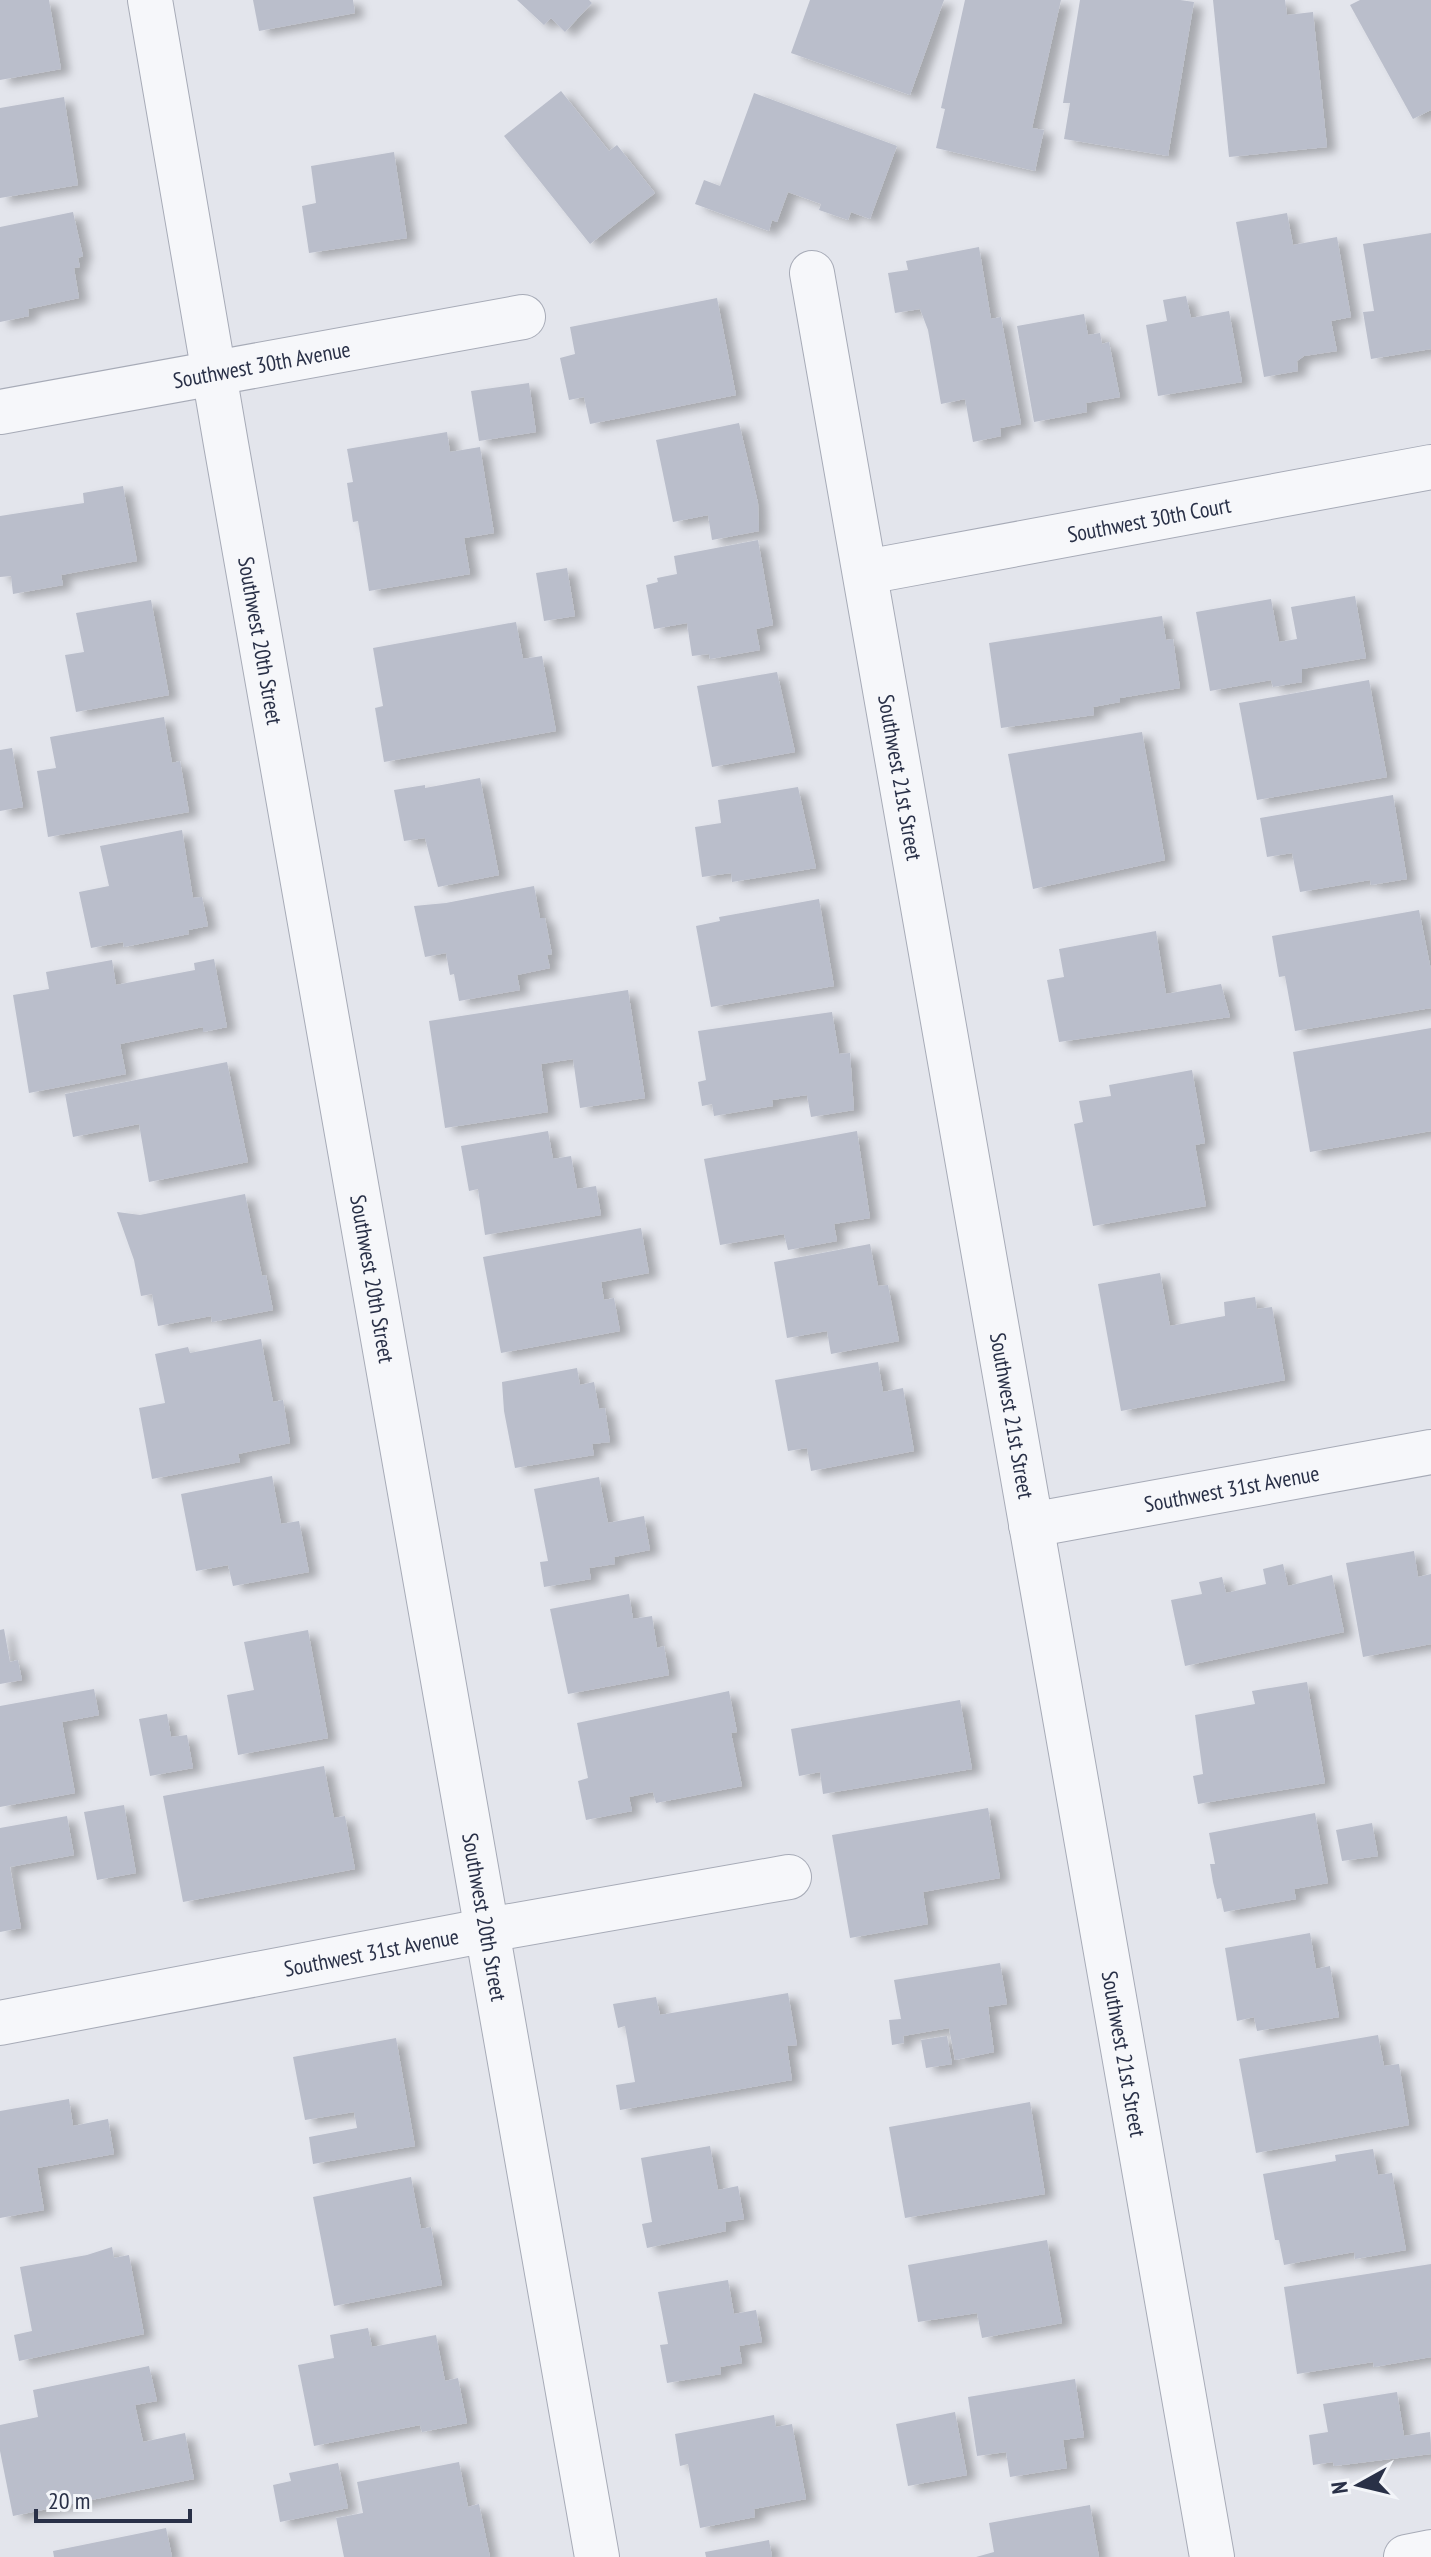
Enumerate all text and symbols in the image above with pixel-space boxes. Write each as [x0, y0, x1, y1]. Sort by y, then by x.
street label: Southwest 30th Avenue [171, 335, 353, 394]
street label: Southwest 30th Court [1065, 490, 1233, 548]
street label: Southwest 20th Street [232, 554, 289, 727]
street label: Southwest 21st Street [872, 692, 929, 862]
street label: Southwest 20th Street [344, 1193, 401, 1365]
street label: Southwest 21st Street [984, 1331, 1040, 1501]
street label: Southwest 31st Avenue [1142, 1459, 1321, 1518]
street label: Southwest 20th Street [456, 1831, 513, 2003]
street label: Southwest 31st Avenue [282, 1922, 461, 1983]
street label: Southwest 21st Street [1096, 1969, 1152, 2139]
north arrow [1319, 2445, 1399, 2525]
scale bar [36, 2473, 190, 2523]
text: N [1325, 2480, 1354, 2496]
text: 20 m [48, 2485, 90, 2516]

